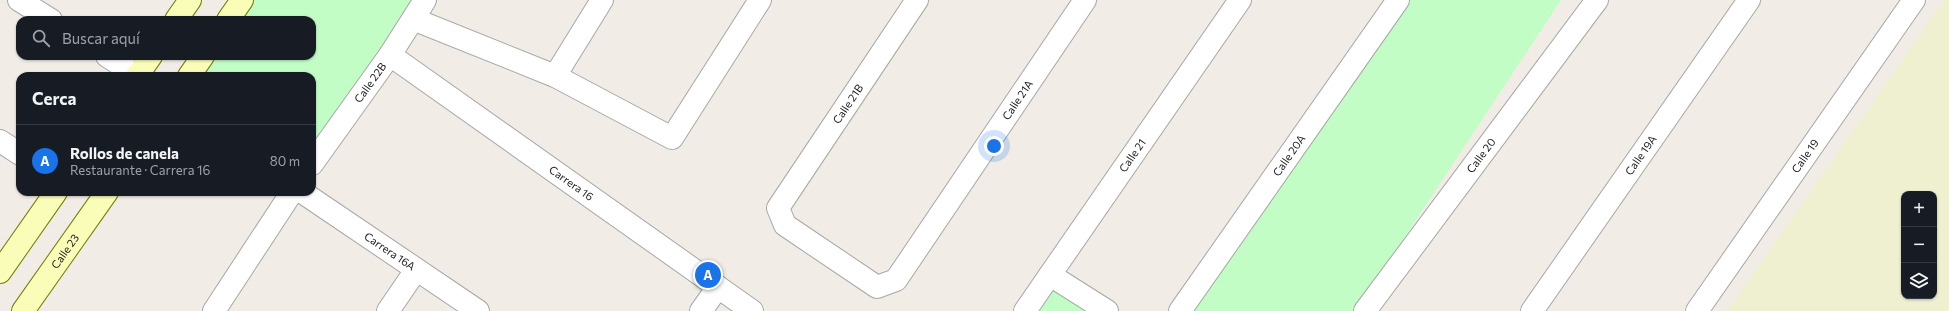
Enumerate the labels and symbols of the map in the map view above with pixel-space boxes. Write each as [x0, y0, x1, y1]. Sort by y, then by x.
street label: Calle 22B [351, 60, 389, 105]
street label: Calle 21A [999, 77, 1035, 122]
street label: Calle 21B [830, 82, 865, 126]
street label: Calle 20A [1270, 132, 1308, 178]
street label: Calle 19A [1622, 132, 1659, 177]
street label: Calle 20 [1463, 135, 1498, 175]
your location [984, 136, 1004, 156]
street label: Calle 21 [1116, 136, 1148, 174]
street label: Calle 19 [1788, 136, 1821, 175]
street label: Carrera 16 [547, 163, 597, 203]
street label: Carrera 16A [362, 229, 418, 273]
street label: Calle 23 [48, 231, 81, 271]
pin: A [695, 260, 721, 290]

